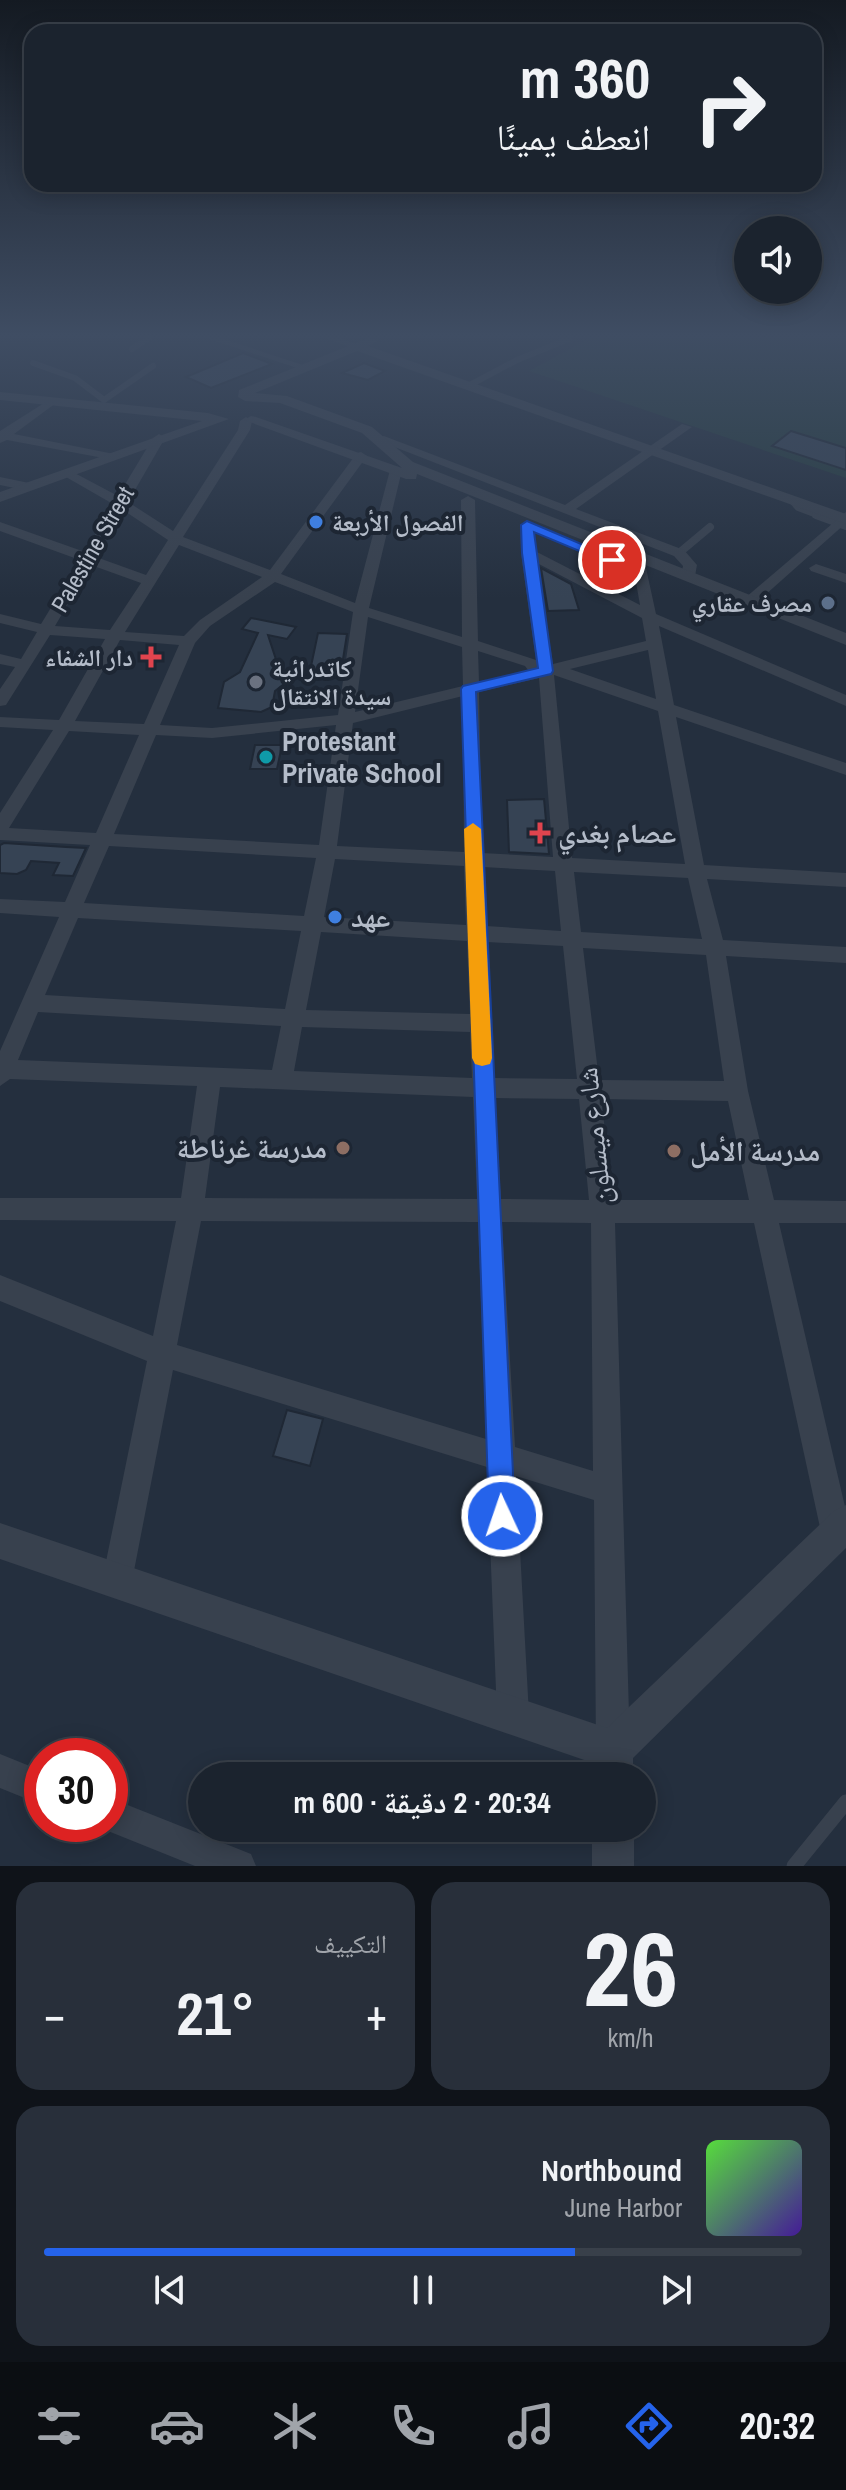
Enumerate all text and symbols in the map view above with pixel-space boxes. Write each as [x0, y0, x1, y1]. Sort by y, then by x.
text: 360 m [520, 40, 650, 115]
icon: right [678, 56, 782, 160]
text: انعطف يمينًا [497, 113, 650, 161]
map controls [734, 216, 822, 304]
button: sound [734, 216, 822, 304]
street label: Palestine Street [43, 480, 141, 618]
place label: الفصول الأربعة [332, 506, 464, 538]
marker: الفصول الأربعة [307, 513, 325, 531]
pin [578, 526, 646, 594]
icon: arrive [590, 538, 634, 582]
place label: مصرف عقاري [692, 587, 812, 623]
marker: مصرف عقاري [819, 594, 837, 612]
place label: دار الشفاء [45, 641, 133, 673]
marker: دار الشفاء [140, 646, 162, 668]
place label: كاتدرائية سيدة الانتقال [272, 652, 391, 712]
marker: كاتدرائية سيدة الانتقال [247, 673, 265, 691]
place label: Protestant Private School [282, 722, 442, 792]
marker: Protestant Private School [257, 748, 275, 766]
place label: عصام بغدي [558, 814, 676, 856]
marker: عصام بغدي [529, 822, 551, 844]
place label: عهد [351, 898, 390, 936]
marker: عهد [326, 908, 344, 926]
street label: شارع ميسلون [568, 1066, 620, 1206]
place label: مدرسة غرناطة [177, 1129, 327, 1167]
place label: مدرسة الأمل [690, 1132, 820, 1170]
marker: مدرسة غرناطة [334, 1139, 352, 1157]
marker: مدرسة الأمل [665, 1142, 683, 1160]
position arrow [460, 1474, 544, 1558]
speed limit sign: 30 [24, 1738, 128, 1842]
text: 20:34 · 2 دقيقة · 600 m [293, 1782, 551, 1822]
text: 26 [583, 1898, 678, 2038]
text: التكييف [314, 1926, 387, 1961]
text: 21° [176, 1973, 255, 2054]
text: − [44, 1984, 65, 2044]
text: + [366, 1984, 387, 2044]
text: km/h [607, 2020, 654, 2055]
text: Northbound [541, 2150, 682, 2190]
text: June Harbor [565, 2190, 682, 2225]
icon: previous [148, 2268, 192, 2312]
icon: pause [401, 2268, 445, 2312]
icon: next [654, 2268, 698, 2312]
icon: filters [31, 2398, 87, 2454]
icon: car [149, 2398, 205, 2454]
icon: climate [267, 2398, 323, 2454]
icon: phone [385, 2398, 441, 2454]
icon: music [503, 2398, 559, 2454]
icon: directions [621, 2398, 677, 2454]
text: 20:32 [739, 2402, 815, 2450]

